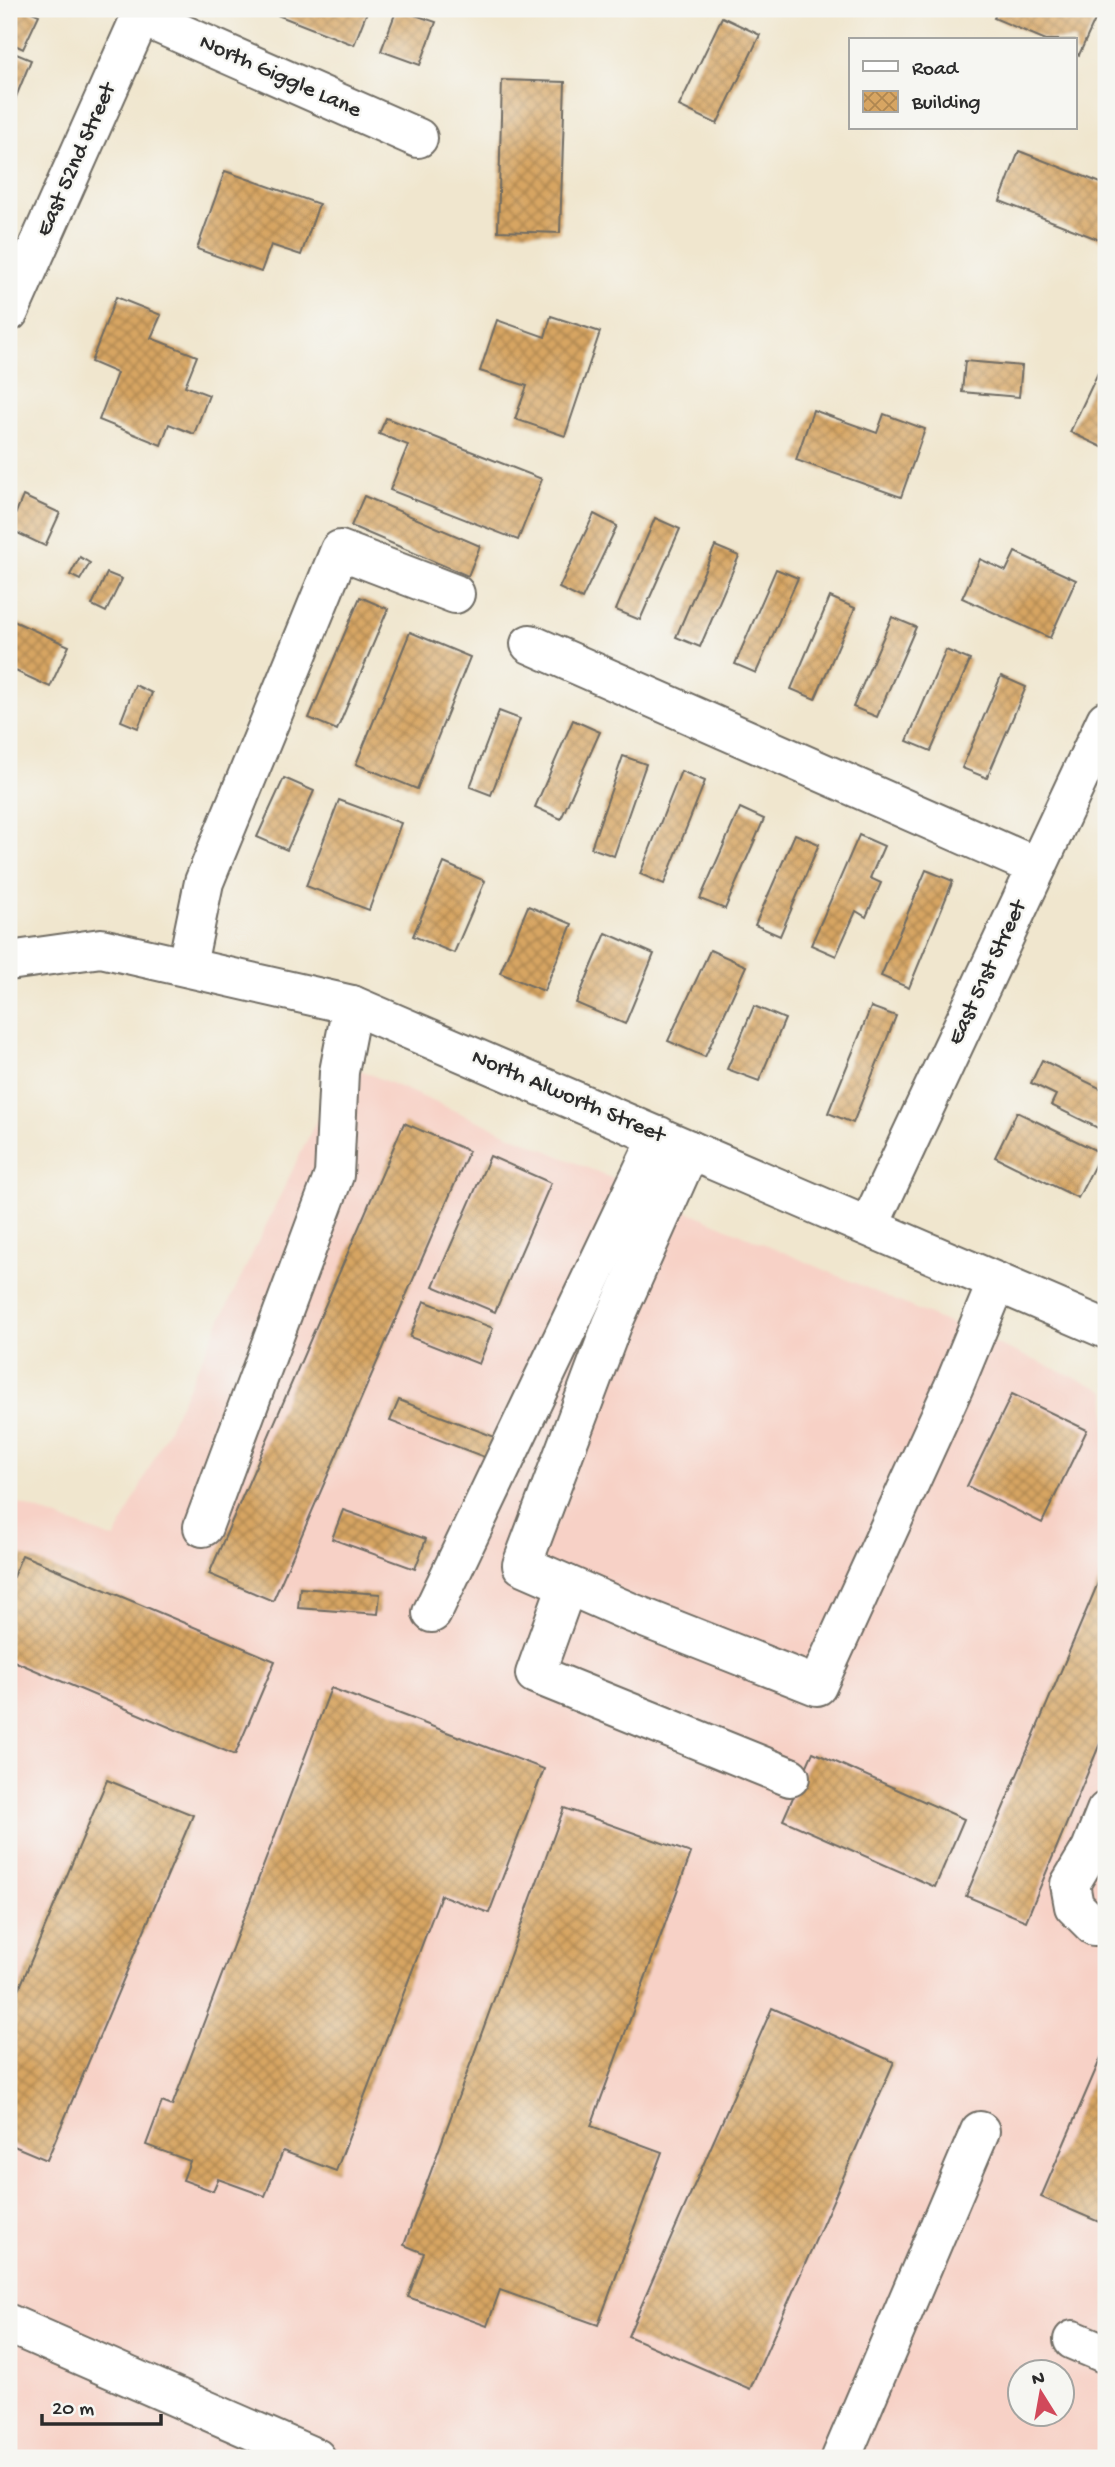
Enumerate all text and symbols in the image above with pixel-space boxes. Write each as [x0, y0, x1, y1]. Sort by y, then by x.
street label: North Giggle Lane [195, 29, 366, 125]
legend [849, 38, 1076, 130]
text: Road [912, 58, 960, 83]
street label: East 52nd Street [31, 78, 124, 241]
text: Building [911, 92, 981, 117]
street label: East 51st Street [943, 895, 1034, 1050]
street label: North Alworth Street [467, 1044, 670, 1151]
north arrow [1006, 2358, 1076, 2428]
text: N [1030, 2367, 1047, 2392]
scale bar [42, 2383, 161, 2427]
text: 20 m [52, 2398, 94, 2423]

